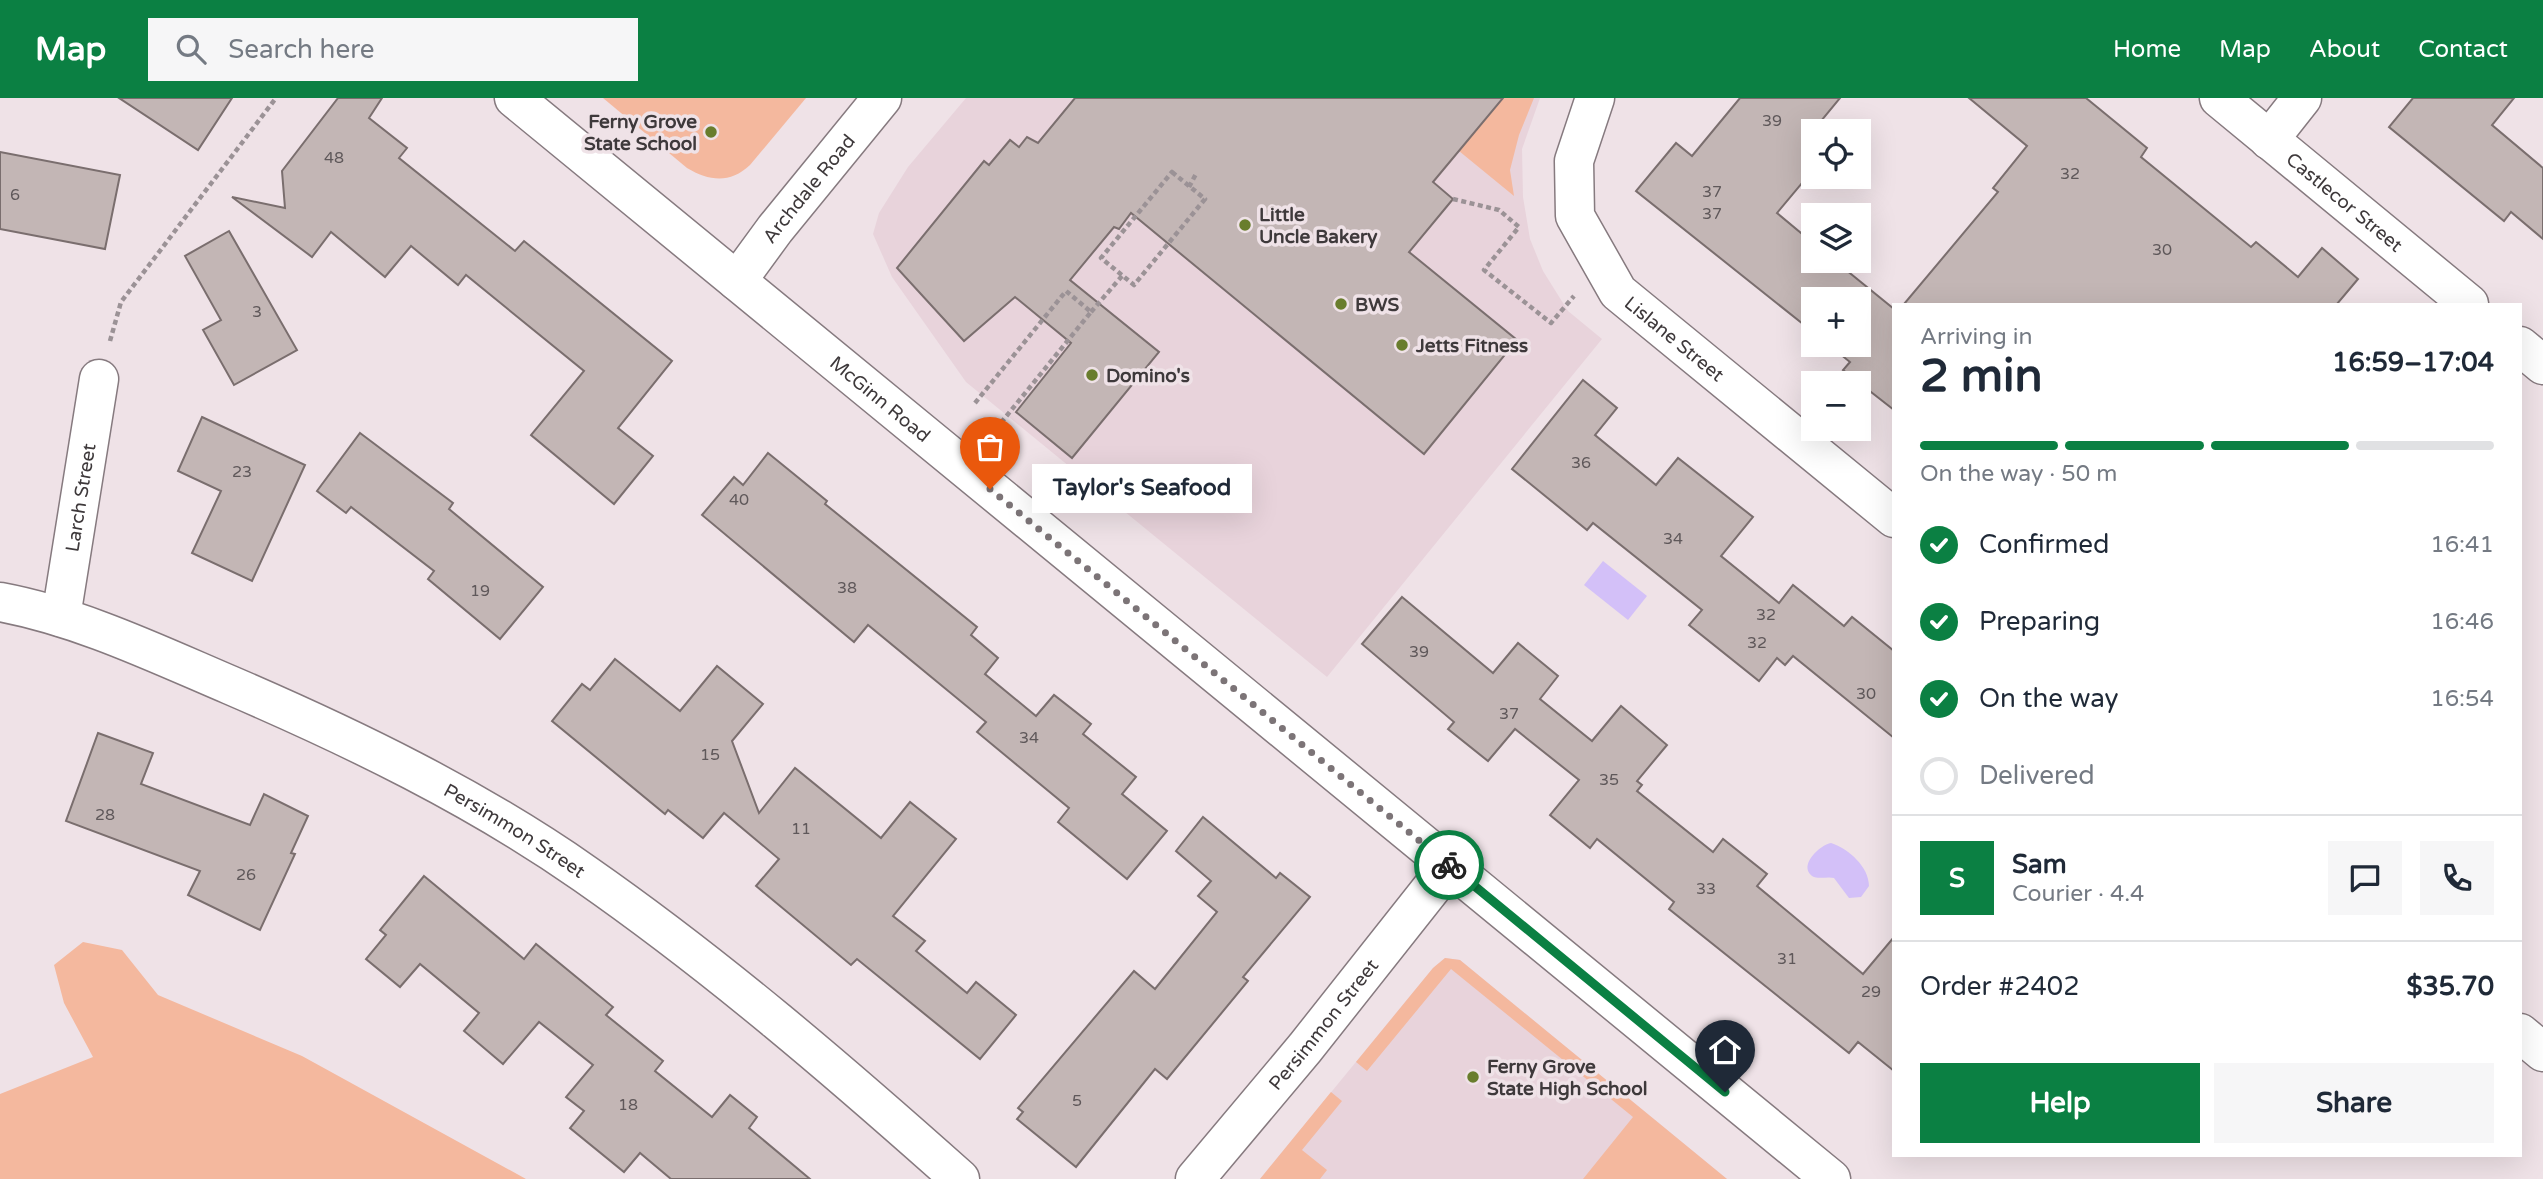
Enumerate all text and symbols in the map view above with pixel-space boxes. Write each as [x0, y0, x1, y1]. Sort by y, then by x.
search box [148, 18, 638, 81]
text: Map [35, 30, 106, 69]
icon: search [172, 30, 210, 68]
text: Search here [228, 34, 374, 65]
text: Home [2113, 35, 2181, 64]
text: Map [2219, 35, 2271, 64]
text: About [2309, 35, 2380, 64]
text: Contact [2418, 35, 2508, 64]
place label: Ferny Grove State School [584, 111, 697, 155]
house number: 39 [1762, 111, 1782, 131]
map controls [1801, 119, 1871, 441]
button: locate [1801, 119, 1871, 189]
marker: Ferny Grove State School [703, 124, 719, 140]
street label: Archdale Road [759, 130, 860, 248]
house number: 48 [324, 148, 344, 168]
street label: Castlecor Street [2282, 148, 2407, 257]
house number: 32 [2060, 164, 2080, 184]
house number: 37 [1702, 182, 1722, 202]
house number: 6 [10, 185, 20, 205]
button: layers [1801, 203, 1871, 273]
place label: Little Uncle Bakery [1259, 204, 1378, 249]
house number: 37 [1702, 204, 1722, 224]
marker: Little Uncle Bakery [1237, 217, 1253, 233]
house number: 30 [2152, 240, 2172, 260]
button: + [1801, 287, 1871, 357]
street label: Lislane Street [1620, 292, 1728, 386]
place label: BWS [1355, 294, 1399, 316]
marker: BWS [1333, 296, 1349, 312]
house number: 3 [252, 302, 262, 322]
text: Arriving in [1920, 323, 2033, 351]
place label: Jetts Fitness [1415, 335, 1528, 357]
marker: Jetts Fitness [1394, 337, 1410, 353]
text: 16:59–17:04 [2332, 347, 2494, 378]
text: 2 min [1920, 349, 2043, 404]
street label: McGinn Road [825, 352, 934, 447]
place label: Domino's [1106, 365, 1190, 387]
marker: Domino's [1084, 367, 1100, 383]
button: − [1801, 371, 1871, 441]
pin [960, 417, 1020, 489]
icon: bag [971, 428, 1009, 466]
street label: Larch Street [62, 442, 101, 554]
house number: 36 [1571, 453, 1591, 473]
text: On the way · 50 m [1920, 460, 2117, 488]
house number: 23 [232, 462, 252, 482]
callout: Taylor's Seafood [1032, 464, 1252, 514]
text: Taylor's Seafood [1053, 474, 1231, 502]
house number: 40 [729, 490, 749, 510]
icon: check [1920, 526, 1958, 564]
house number: 34 [1663, 529, 1683, 549]
text: Confirmed [1979, 529, 2109, 560]
text: 16:41 [2430, 531, 2494, 559]
house number: 38 [837, 578, 857, 598]
house number: 19 [470, 581, 490, 601]
icon: check [1920, 603, 1958, 641]
house number: 32 [1756, 605, 1776, 625]
text: Preparing [1979, 606, 2100, 637]
text: 16:46 [2430, 608, 2494, 636]
house number: 32 [1747, 633, 1767, 653]
house number: 39 [1409, 642, 1429, 662]
icon: check [1920, 680, 1958, 718]
text: On the way [1979, 683, 2119, 714]
house number: 30 [1856, 684, 1876, 704]
text: 16:54 [2430, 685, 2494, 713]
house number: 37 [1499, 704, 1519, 724]
house number: 34 [1019, 728, 1039, 748]
house number: 15 [700, 745, 720, 765]
text: Delivered [1979, 760, 2095, 791]
house number: 35 [1599, 770, 1619, 790]
street label: Persimmon Street [440, 779, 589, 883]
house number: 28 [95, 805, 115, 825]
house number: 11 [791, 819, 811, 839]
courier [1414, 830, 1484, 900]
button: chat [2328, 841, 2402, 915]
button: phone [2420, 841, 2494, 915]
icon: bike [1430, 846, 1468, 884]
text: Sam [2012, 849, 2067, 880]
text: S [1949, 863, 1965, 894]
house number: 26 [236, 865, 256, 885]
house number: 33 [1696, 879, 1716, 899]
text: Courier · 4.4 [2012, 880, 2144, 908]
house number: 31 [1777, 949, 1797, 969]
street label: Persimmon Street [1265, 955, 1383, 1095]
text: Order #2402 [1920, 971, 2080, 1002]
text: $35.70 [2406, 971, 2494, 1002]
house number: 29 [1861, 982, 1881, 1002]
pin [1695, 1020, 1755, 1092]
icon: home [1706, 1031, 1744, 1069]
place label: Ferny Grove State High School [1487, 1056, 1647, 1101]
button: Help [1920, 1063, 2200, 1143]
button: Share [2214, 1063, 2494, 1143]
marker: Ferny Grove State High School [1465, 1069, 1481, 1085]
house number: 5 [1072, 1091, 1082, 1111]
house number: 18 [618, 1095, 638, 1115]

